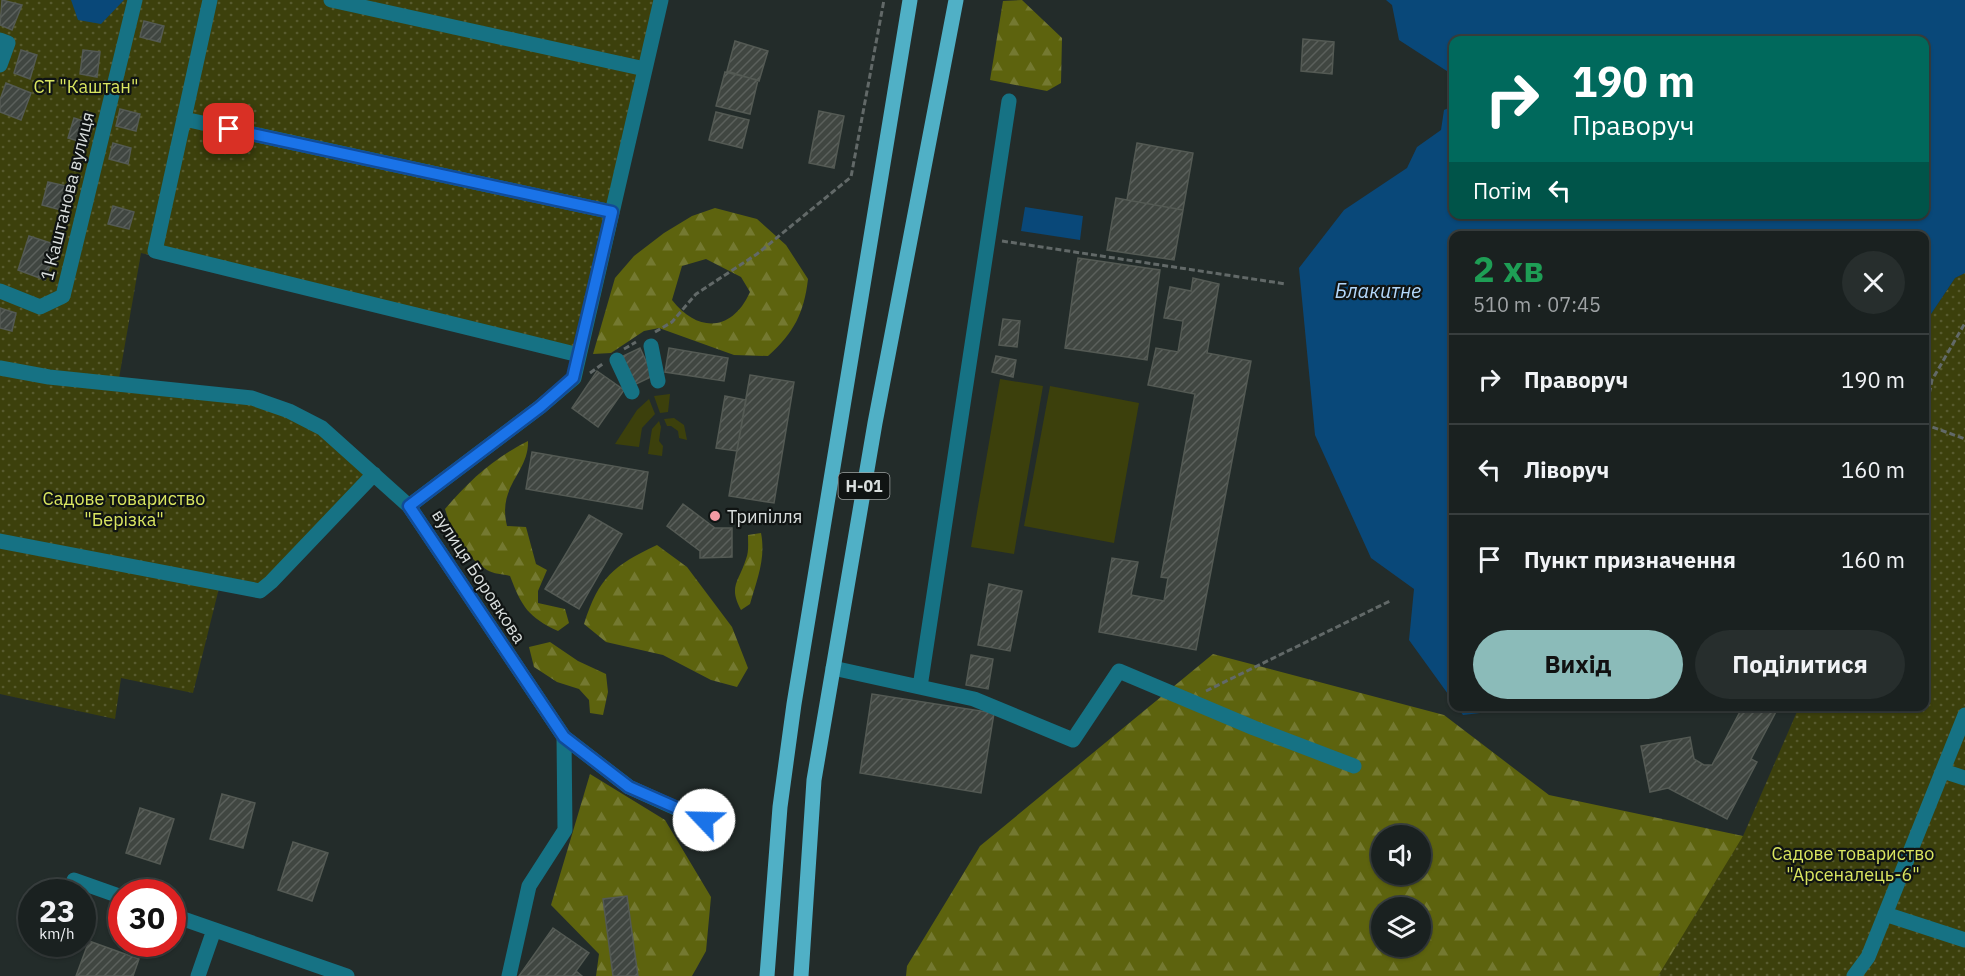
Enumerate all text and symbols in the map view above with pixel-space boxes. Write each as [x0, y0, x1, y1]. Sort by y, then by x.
text: 190 m [1572, 54, 1695, 109]
icon: right [1473, 60, 1551, 138]
park label: СТ "Каштан" [34, 75, 138, 98]
pin [203, 103, 254, 154]
text: Праворуч [1572, 107, 1695, 142]
street label: 1 Каштанова вулиця [35, 109, 99, 283]
icon: arrive [212, 112, 245, 145]
icon: left [1543, 174, 1576, 207]
text: Потім [1473, 176, 1531, 205]
text: 2 хв [1473, 245, 1544, 292]
button: close [1842, 251, 1905, 314]
water label: Блакитне [1335, 277, 1421, 304]
text: 510 m · 07:45 [1473, 291, 1601, 318]
icon: right [1473, 363, 1506, 396]
text: Праворуч [1524, 365, 1628, 394]
text: 190 m [1841, 365, 1905, 394]
icon: left [1473, 453, 1506, 486]
text: Ліворуч [1524, 455, 1609, 484]
text: 160 m [1841, 455, 1905, 484]
road number: Н-01 [838, 473, 890, 499]
park label: Садове товариство "Берізка" [43, 487, 205, 531]
street label: вулиця Боровкова [427, 505, 531, 648]
place label: Трипілля [727, 505, 802, 528]
marker: Трипілля [708, 509, 722, 523]
icon: arrive [1473, 543, 1506, 576]
text: Пункт призначення [1524, 545, 1736, 574]
text: 160 m [1841, 545, 1905, 574]
button: Вихід [1473, 630, 1683, 699]
button: Поділитися [1695, 630, 1905, 699]
position arrow [672, 788, 736, 852]
map controls [1371, 825, 1431, 957]
button: sound [1371, 825, 1431, 885]
park label: Садове товариство "Арсеналець-6" [1772, 842, 1934, 886]
speed limit sign: 30 [108, 879, 186, 957]
text: 23 [39, 891, 75, 930]
button: layers [1371, 897, 1431, 957]
text: km/h [39, 924, 75, 943]

